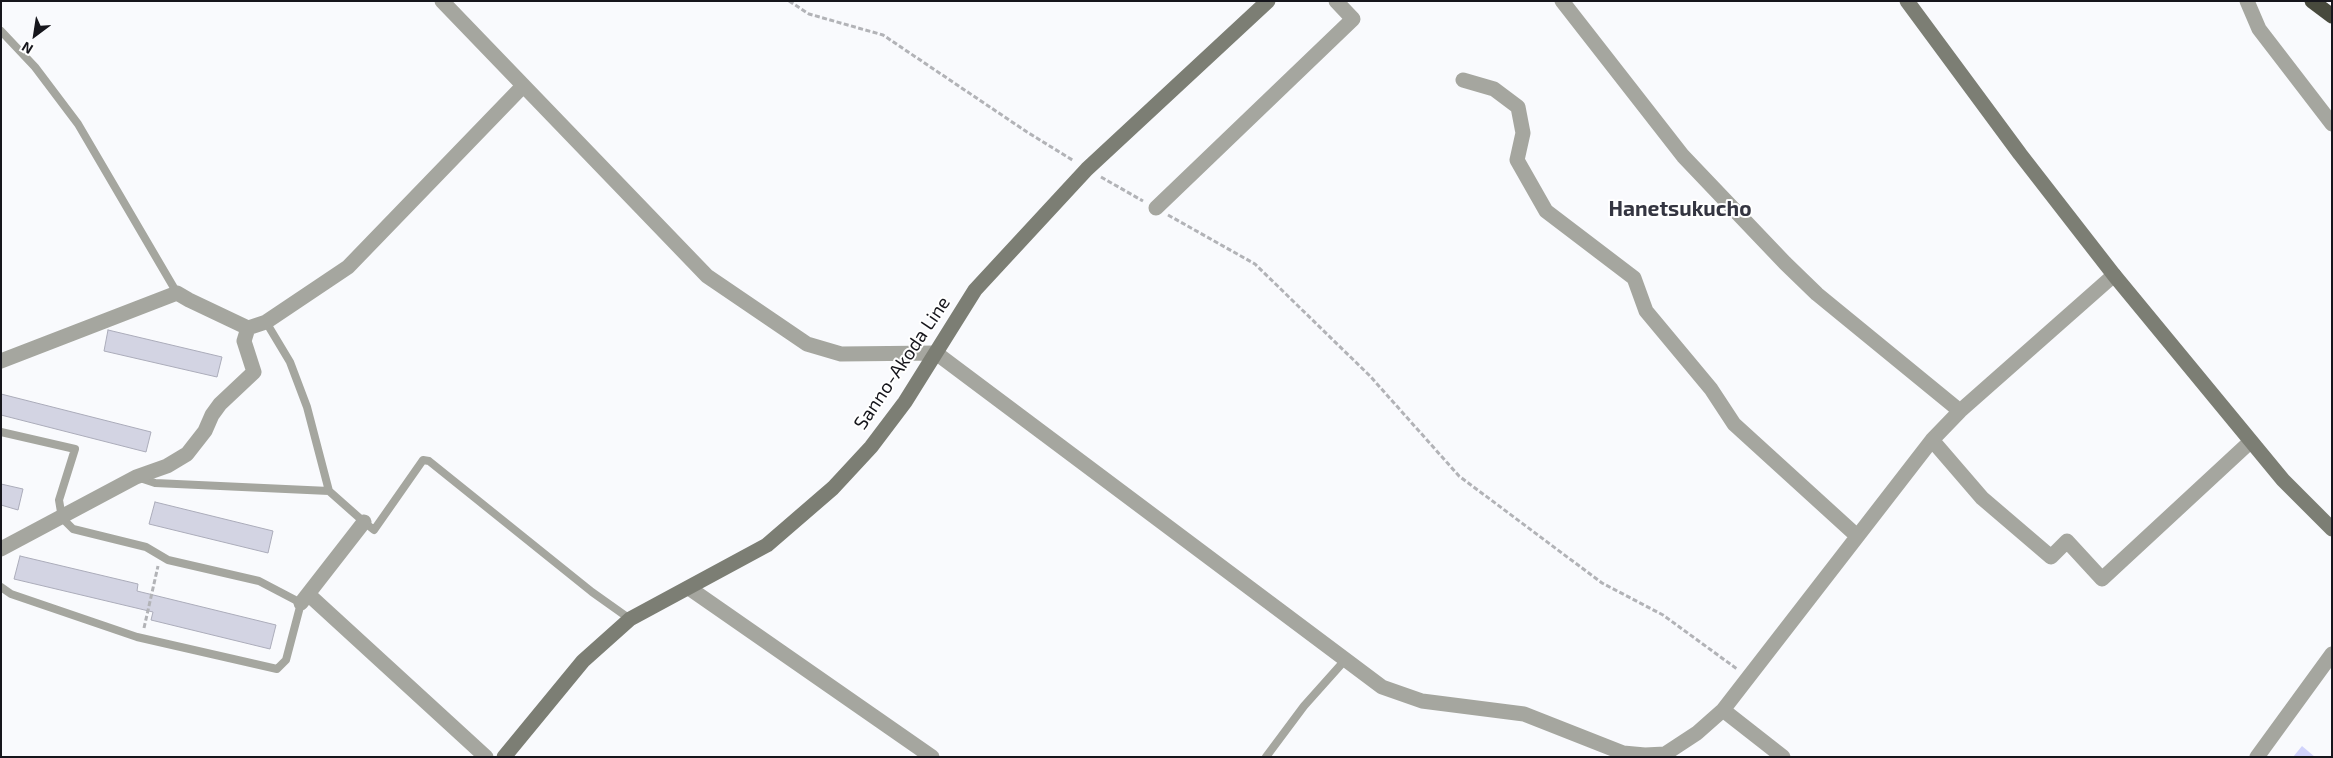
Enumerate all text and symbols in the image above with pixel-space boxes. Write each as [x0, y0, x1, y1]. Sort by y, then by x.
north arrow [10, 10, 60, 60]
text: N [18, 38, 36, 58]
district label: Hanetsukucho [1608, 196, 1752, 222]
street label: Sanno-Akoda Line [849, 292, 955, 434]

